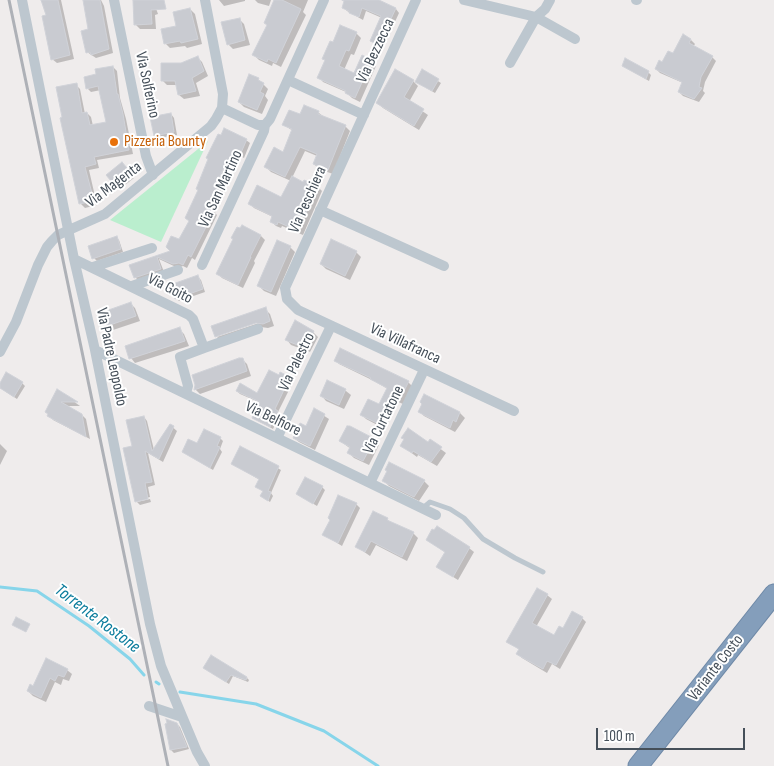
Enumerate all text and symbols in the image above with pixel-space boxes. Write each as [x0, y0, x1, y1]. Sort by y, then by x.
street label: Via Bezzecca [353, 16, 399, 86]
street label: Via Solferino [131, 50, 163, 120]
place label: Pizzeria Bounty [124, 132, 206, 152]
marker: Pizzeria Bounty [108, 136, 120, 148]
street label: Via San Martino [195, 147, 247, 231]
street label: Via Magenta [82, 158, 146, 212]
street label: Via Peschiera [285, 164, 331, 236]
street label: Via Goito [144, 270, 196, 308]
street label: Via Padre Leopoldo [91, 306, 131, 408]
street label: Via Villafranca [367, 319, 443, 369]
street label: Via Palestro [275, 330, 319, 394]
street label: Via Curtatone [359, 383, 409, 457]
street label: Via Belfiore [242, 397, 304, 441]
water label: Torrente Rostone [50, 580, 144, 658]
street label: Variante Costo [684, 631, 748, 705]
scale bar [599, 718, 748, 750]
text: 100 m [604, 727, 635, 746]

